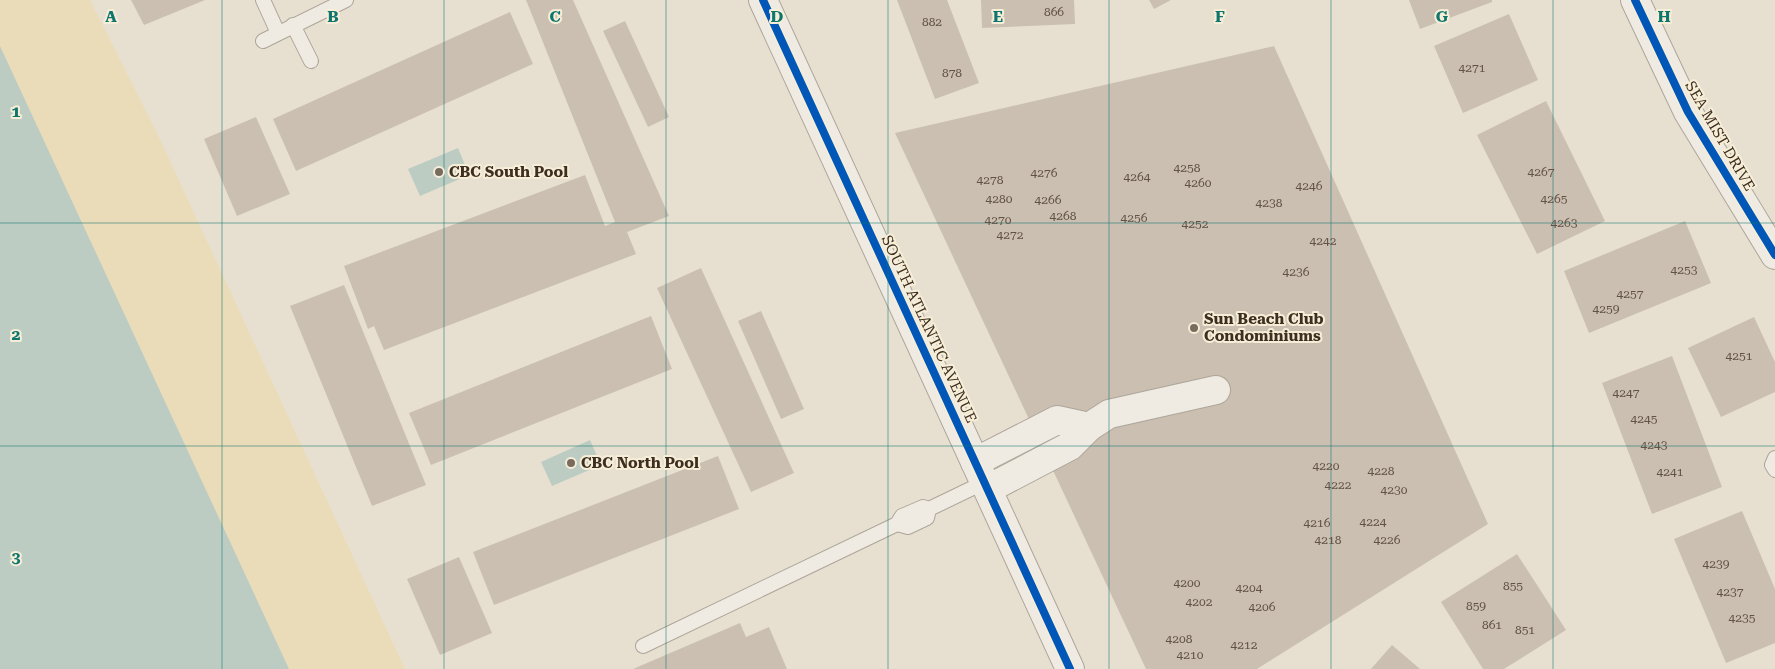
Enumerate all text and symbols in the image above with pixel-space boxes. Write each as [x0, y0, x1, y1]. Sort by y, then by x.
house number: 866 [1044, 5, 1064, 19]
text: A [105, 7, 117, 26]
text: B [327, 7, 339, 26]
text: C [549, 7, 561, 26]
text: D [771, 7, 784, 26]
text: E [993, 7, 1003, 26]
text: F [1215, 7, 1225, 26]
text: G [1436, 7, 1449, 26]
text: H [1657, 7, 1671, 26]
house number: 882 [922, 15, 942, 29]
house number: 4271 [1459, 61, 1486, 75]
house number: 878 [942, 66, 962, 80]
street label: SEA MIST DRIVE [1681, 78, 1759, 194]
text: 1 [12, 102, 21, 121]
house number: 4258 [1174, 161, 1201, 175]
place label: CBC South Pool [449, 163, 568, 181]
house number: 4267 [1528, 165, 1555, 179]
marker: CBC South Pool [433, 166, 445, 178]
house number: 4276 [1031, 166, 1058, 180]
house number: 4264 [1124, 170, 1151, 184]
house number: 4278 [977, 173, 1004, 187]
house number: 4260 [1185, 176, 1212, 190]
house number: 4246 [1296, 179, 1323, 193]
house number: 4280 [986, 192, 1013, 206]
house number: 4265 [1541, 192, 1568, 206]
house number: 4266 [1035, 193, 1062, 207]
house number: 4238 [1256, 196, 1283, 210]
house number: 4268 [1050, 209, 1077, 223]
house number: 4256 [1121, 211, 1148, 225]
house number: 4270 [985, 213, 1012, 227]
house number: 4263 [1551, 216, 1578, 230]
house number: 4252 [1182, 217, 1209, 231]
house number: 4272 [997, 228, 1024, 242]
street label: SOUTH ATLANTIC AVENUE [878, 232, 980, 426]
house number: 4242 [1310, 234, 1337, 248]
house number: 4253 [1671, 263, 1698, 277]
house number: 4236 [1283, 265, 1310, 279]
house number: 4257 [1617, 287, 1644, 301]
house number: 4259 [1593, 302, 1620, 316]
place label: Sun Beach Club Condominiums [1204, 310, 1324, 345]
marker: Sun Beach Club Condominiums [1188, 322, 1200, 334]
text: 2 [12, 325, 21, 344]
house number: 4251 [1726, 349, 1753, 363]
house number: 4247 [1613, 386, 1640, 400]
house number: 4245 [1631, 412, 1658, 426]
house number: 4243 [1641, 438, 1668, 452]
place label: CBC North Pool [581, 454, 699, 472]
marker: CBC North Pool [565, 457, 577, 469]
house number: 4220 [1313, 459, 1340, 473]
house number: 4228 [1368, 464, 1395, 478]
house number: 4241 [1657, 465, 1684, 479]
house number: 4222 [1325, 478, 1352, 492]
house number: 4230 [1381, 483, 1408, 497]
house number: 4224 [1360, 515, 1387, 529]
house number: 4216 [1304, 516, 1331, 530]
house number: 4218 [1315, 533, 1342, 547]
house number: 4226 [1374, 533, 1401, 547]
text: 3 [12, 548, 21, 567]
house number: 4239 [1703, 557, 1730, 571]
house number: 4200 [1174, 576, 1201, 590]
house number: 855 [1503, 579, 1523, 593]
house number: 4204 [1236, 581, 1263, 595]
house number: 4237 [1717, 585, 1744, 599]
house number: 4202 [1186, 595, 1213, 609]
house number: 859 [1466, 599, 1486, 613]
house number: 4206 [1249, 600, 1276, 614]
house number: 4235 [1729, 611, 1756, 625]
house number: 861 [1482, 618, 1502, 632]
house number: 851 [1515, 623, 1535, 637]
house number: 4208 [1166, 632, 1193, 646]
house number: 4212 [1231, 638, 1258, 652]
house number: 4210 [1177, 648, 1204, 662]

